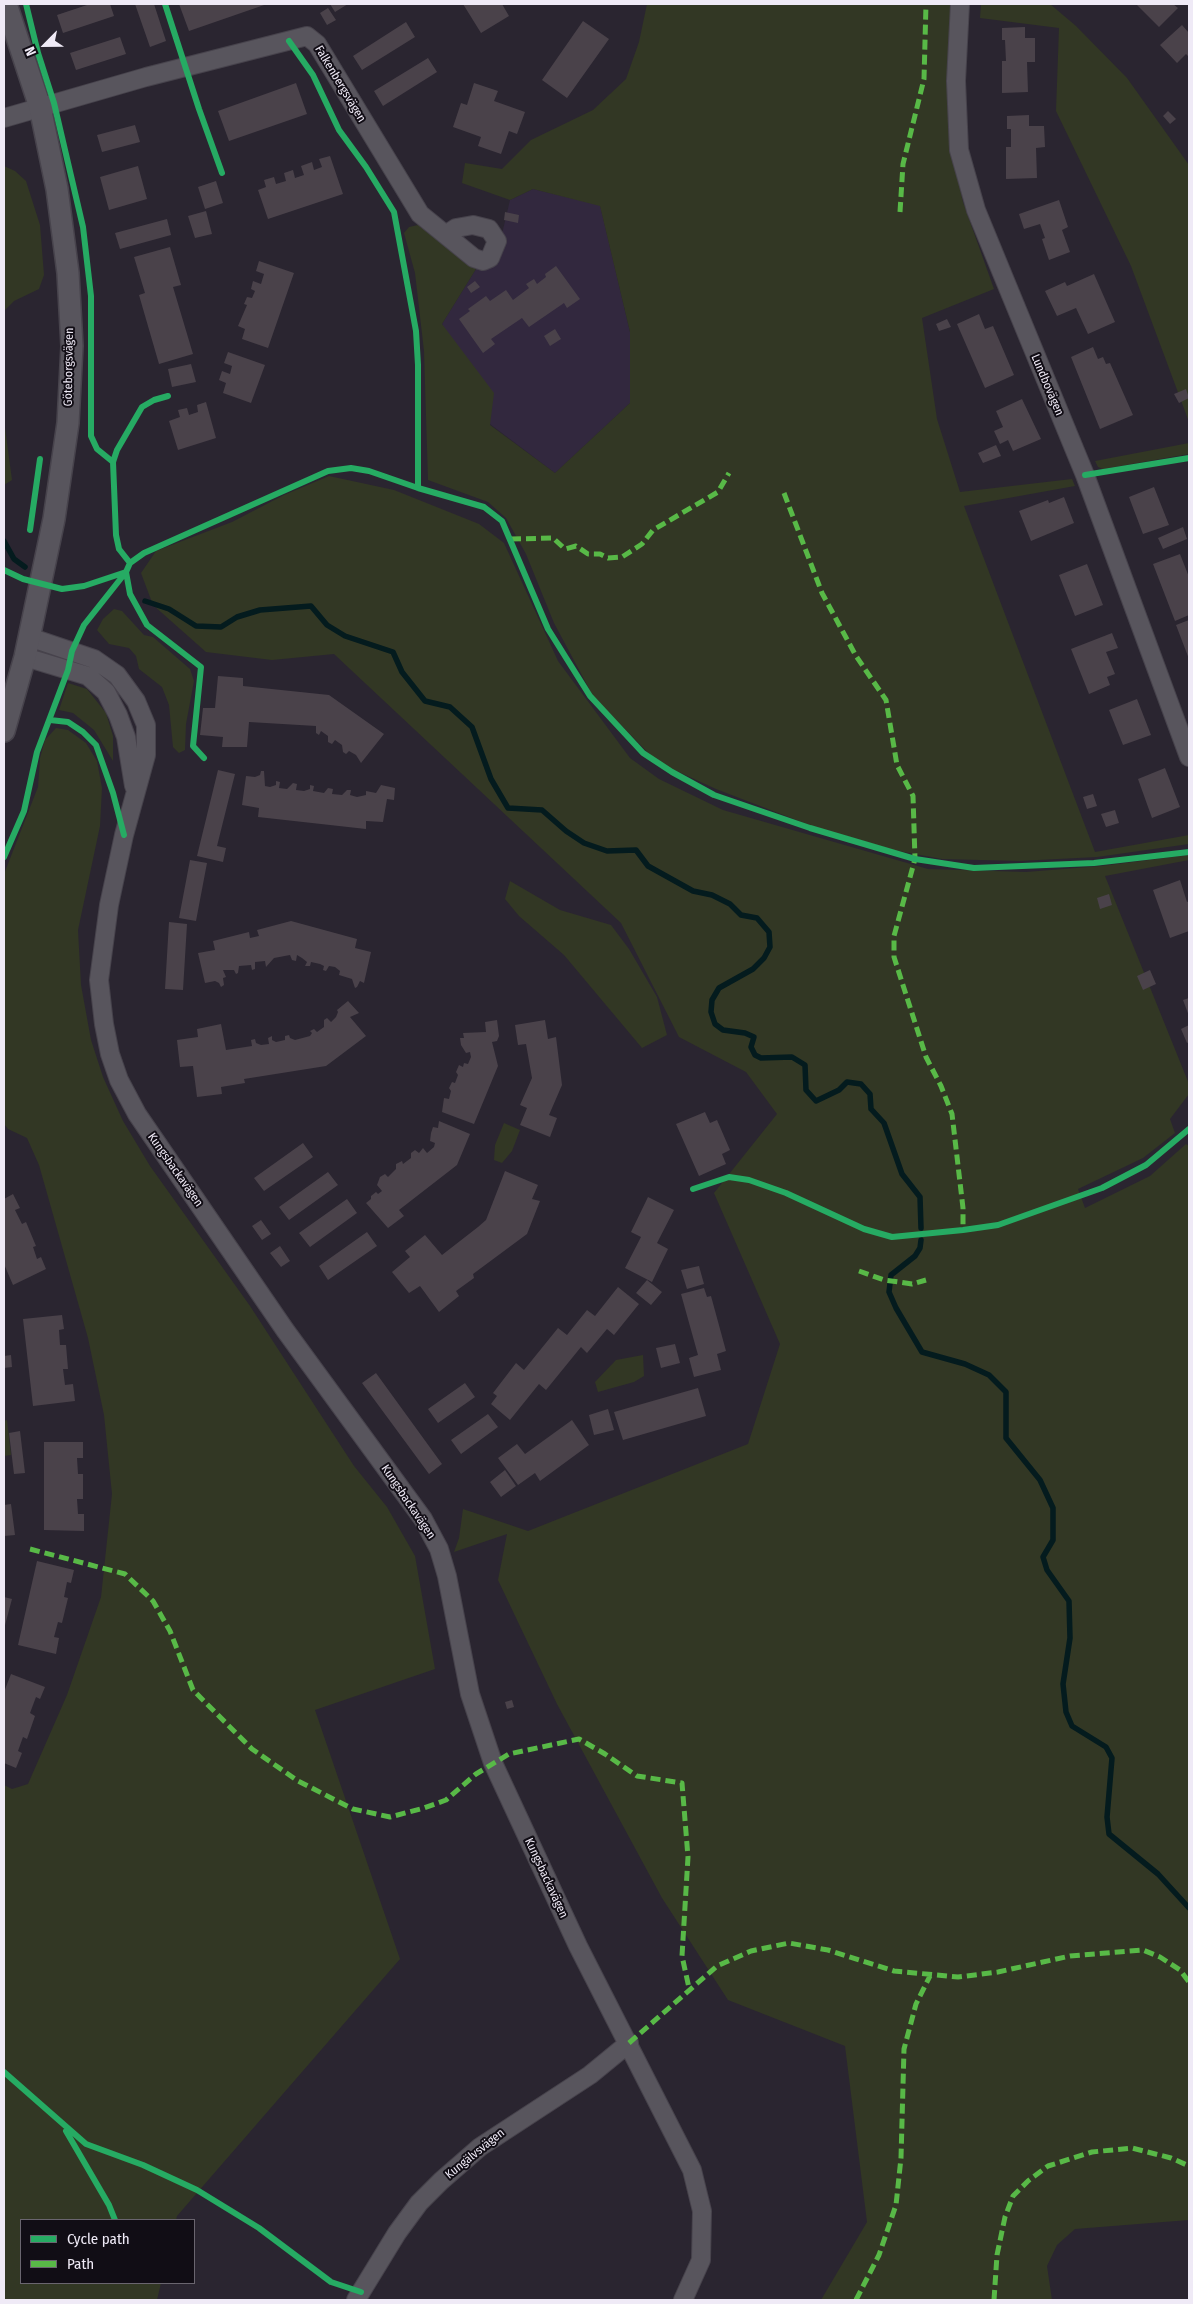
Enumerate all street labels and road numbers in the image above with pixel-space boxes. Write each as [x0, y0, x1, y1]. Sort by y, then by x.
street label: Falkenbergsvägen [312, 43, 368, 125]
street label: Göteborgsvägen [61, 328, 77, 406]
street label: Lundbovägen [1028, 352, 1066, 418]
street label: Kungsbackavägen [144, 1130, 206, 1210]
street label: Kungsbackavägen [378, 1462, 438, 1542]
street label: Kungsbackavägen [521, 1836, 571, 1920]
street label: Kungälvsvägen [443, 2126, 507, 2182]

